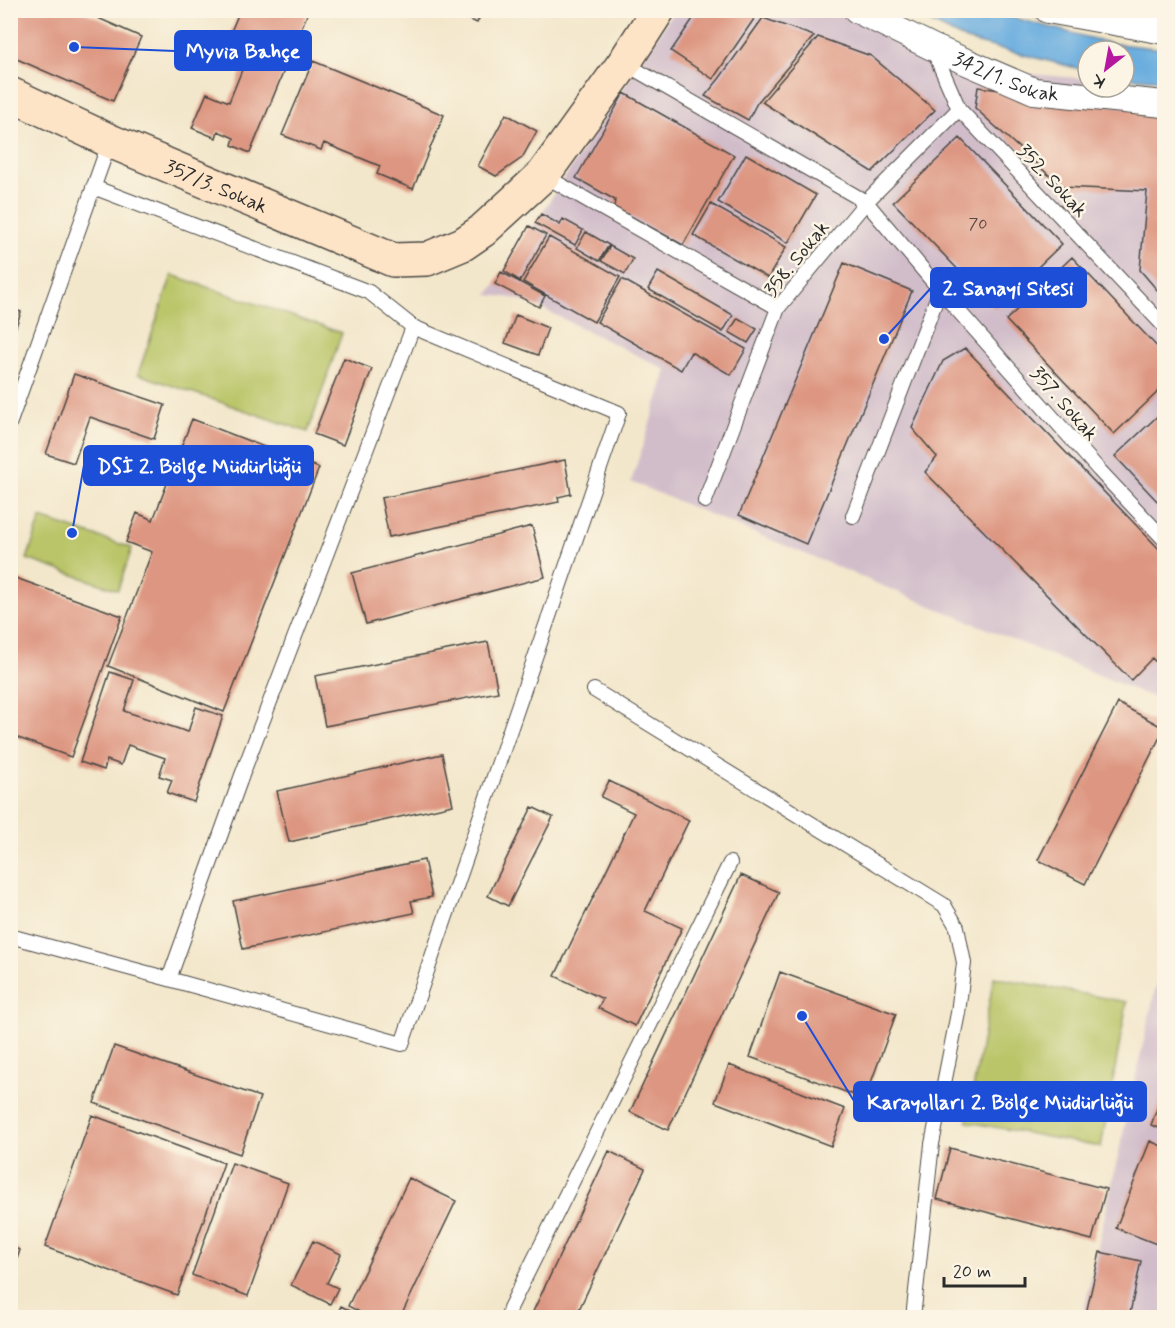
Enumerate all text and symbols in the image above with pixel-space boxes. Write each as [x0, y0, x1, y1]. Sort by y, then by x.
callout: Myvia Bahçe [175, 31, 311, 70]
text: Myvia Bahçe [186, 38, 301, 66]
north arrow [1076, 39, 1136, 99]
street label: 342/1. Sokak [949, 46, 1060, 108]
text: K [1088, 68, 1109, 92]
street label: 352. Sokak [1011, 138, 1093, 224]
street label: 357/3. Sokak [160, 154, 271, 221]
house number: 70 [969, 214, 987, 235]
street label: 358. Sokak [758, 215, 836, 303]
callout: 2. Sanayi Sitesi [931, 268, 1086, 307]
text: 2. Sanayi Sitesi [942, 275, 1074, 303]
street label: 357. Sokak [1024, 361, 1104, 447]
callout: DSİ 2. Bölge Müdürlüğü [84, 446, 313, 485]
text: DSİ 2. Bölge Müdürlüğü [97, 453, 301, 483]
callout: Karayolları 2. Bölge Müdürlüğü [854, 1082, 1146, 1121]
text: Karayolları 2. Bölge Müdürlüğü [867, 1089, 1134, 1119]
scale bar [944, 1250, 1025, 1288]
text: 20 m [953, 1260, 991, 1284]

